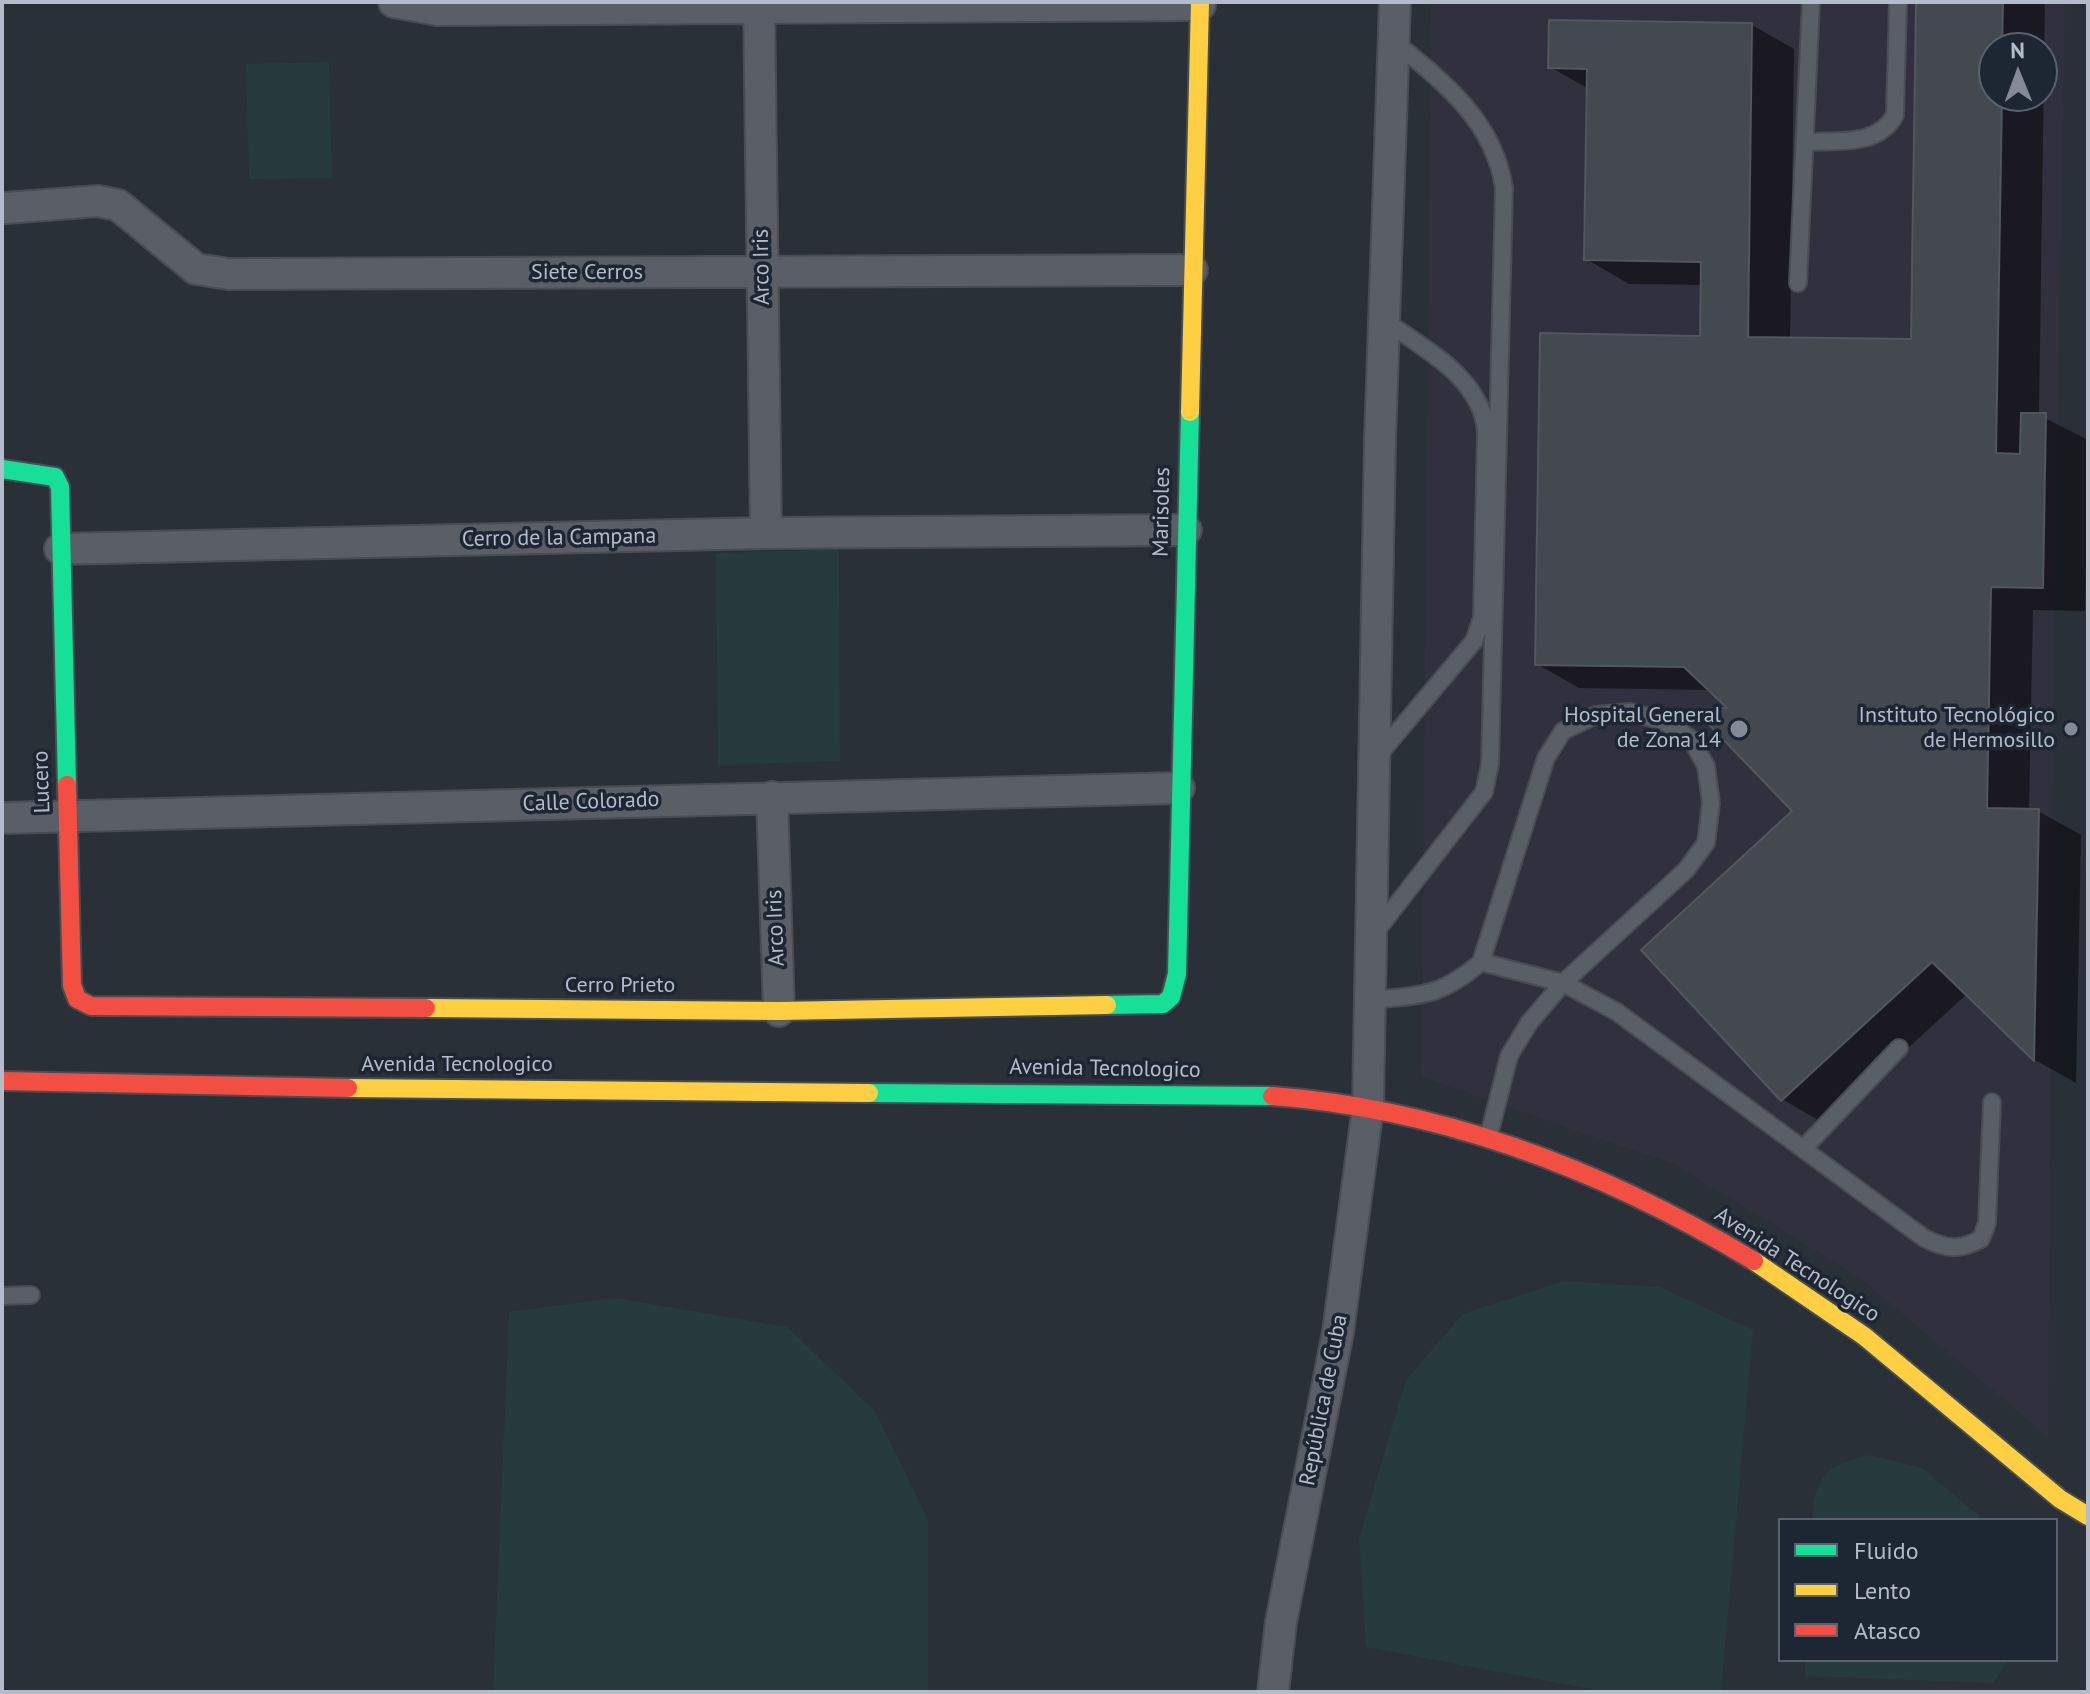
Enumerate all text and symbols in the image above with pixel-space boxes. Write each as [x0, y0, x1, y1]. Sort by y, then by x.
north arrow [1978, 32, 2058, 112]
text: N [2010, 36, 2025, 64]
street label: Arco Iris [748, 229, 776, 305]
street label: Siete Cerros [531, 260, 643, 286]
street label: Marisoles [1148, 467, 1176, 557]
street label: Cerro de la Campana [462, 523, 656, 553]
place label: Hospital General de Zona 14 [1564, 703, 1721, 754]
place label: Instituto Tecnológico de Hermosillo [1859, 703, 2055, 754]
marker: Hospital General de Zona 14 [1728, 718, 1750, 740]
marker: Instituto Tecnológico de Hermosillo [2062, 720, 2080, 738]
street label: Lucero [28, 750, 56, 814]
street label: Calle Colorado [522, 786, 660, 818]
street label: Arco Iris [761, 889, 791, 967]
street label: Cerro Prieto [565, 973, 675, 999]
street label: Avenida Tecnologico [361, 1052, 553, 1078]
street label: Avenida Tecnologico [1009, 1054, 1201, 1084]
street label: Avenida Tecnologico [1710, 1202, 1884, 1328]
street label: República de Cuba [1294, 1312, 1354, 1488]
legend [1778, 1518, 2058, 1662]
text: Fluido [1854, 1535, 1919, 1566]
text: Lento [1854, 1575, 1911, 1606]
text: Atasco [1854, 1615, 1921, 1646]

